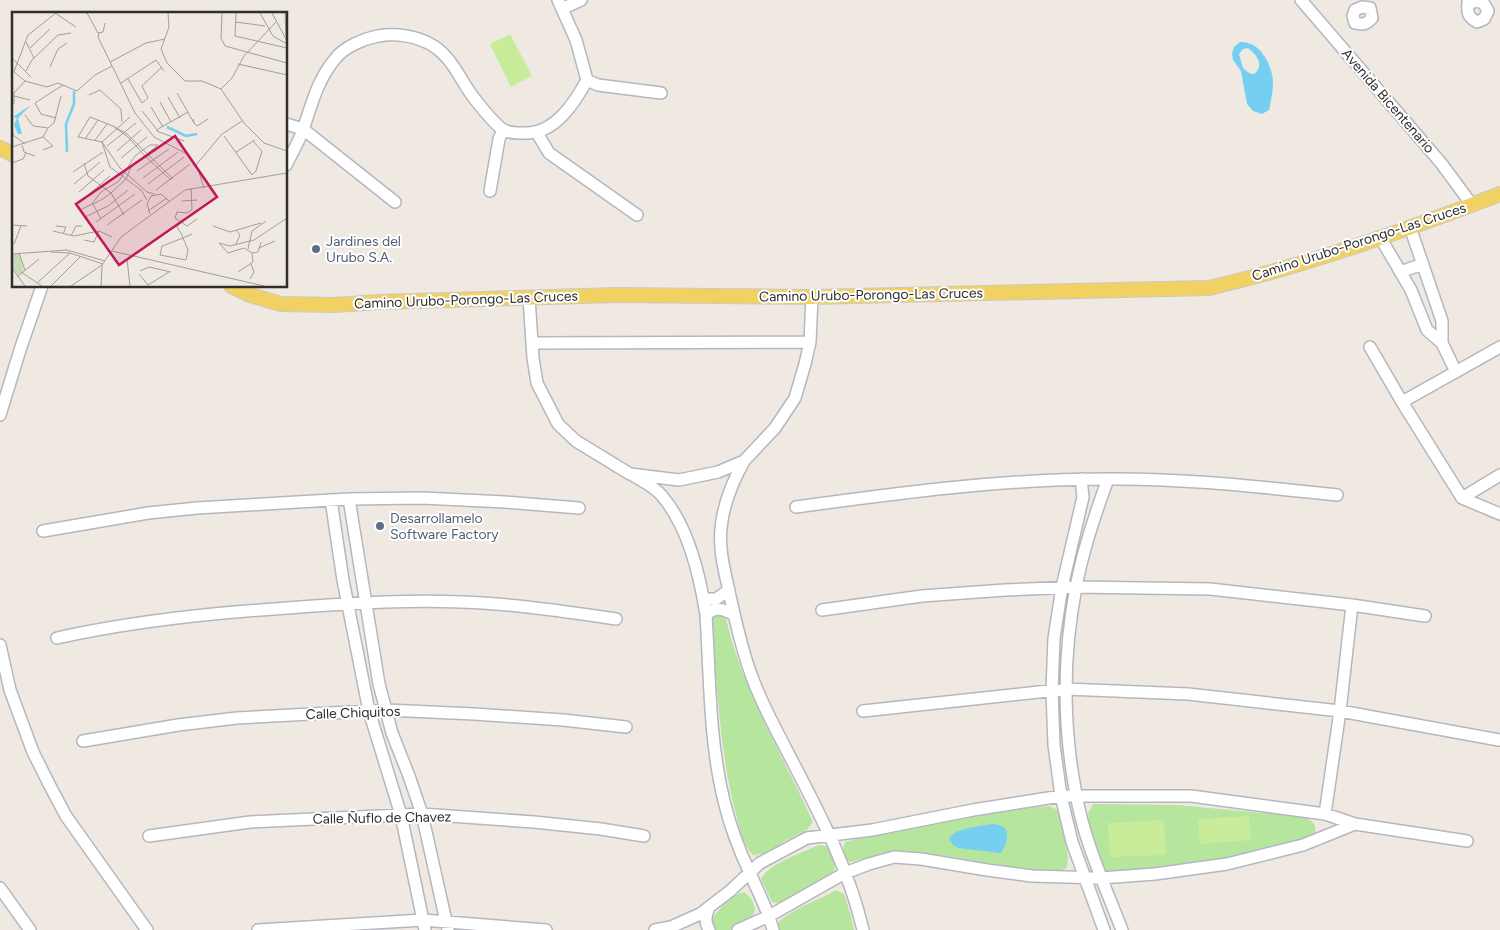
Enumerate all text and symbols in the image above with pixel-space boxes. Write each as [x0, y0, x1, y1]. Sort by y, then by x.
inset map [12, 12, 288, 288]
street label: Avenida Bicentenario [1338, 45, 1438, 157]
street label: Camino Urubo-Porongo-Las Cruces [1250, 199, 1468, 285]
place label: Jardines del Urubo S.A. [326, 233, 401, 266]
marker: Jardines del Urubo S.A. [310, 243, 322, 255]
street label: Camino Urubo-Porongo-Las Cruces [759, 285, 983, 305]
street label: Camino Urubo-Porongo-Las Cruces [354, 288, 578, 312]
place label: Desarrollamelo Software Factory [390, 510, 499, 543]
marker: Desarrollamelo Software Factory [374, 520, 386, 532]
street label: Calle Chiquitos [305, 703, 401, 723]
street label: Calle Ñuflo de Chavez [312, 808, 452, 828]

